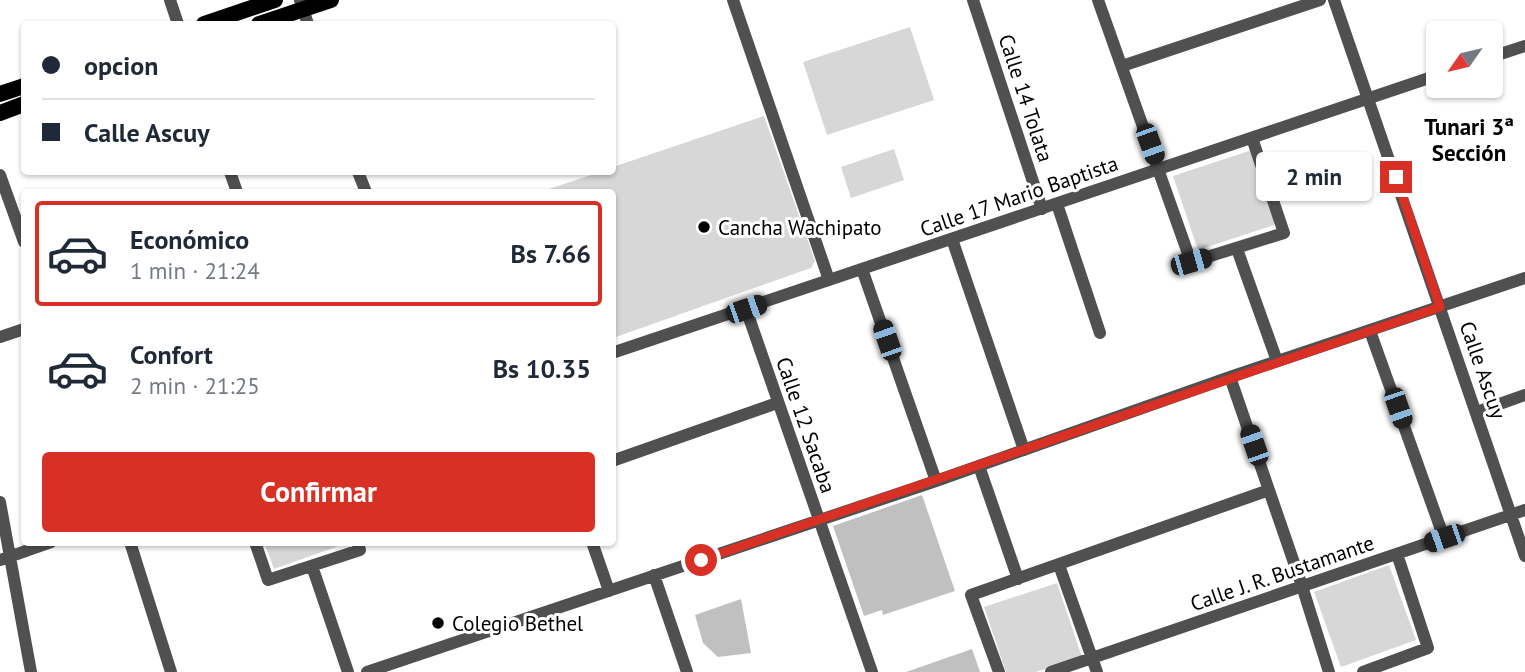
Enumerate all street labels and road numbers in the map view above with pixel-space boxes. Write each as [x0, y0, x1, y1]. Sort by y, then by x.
street label: Calle 14 Tolata [993, 31, 1059, 165]
street label: Calle 17 Mario Baptista [916, 149, 1122, 243]
street label: Calle Ascuy [1454, 318, 1512, 423]
street label: Calle 12 Sacaba [770, 353, 842, 497]
street label: Calle J. R. Bustamante [1187, 529, 1377, 617]

